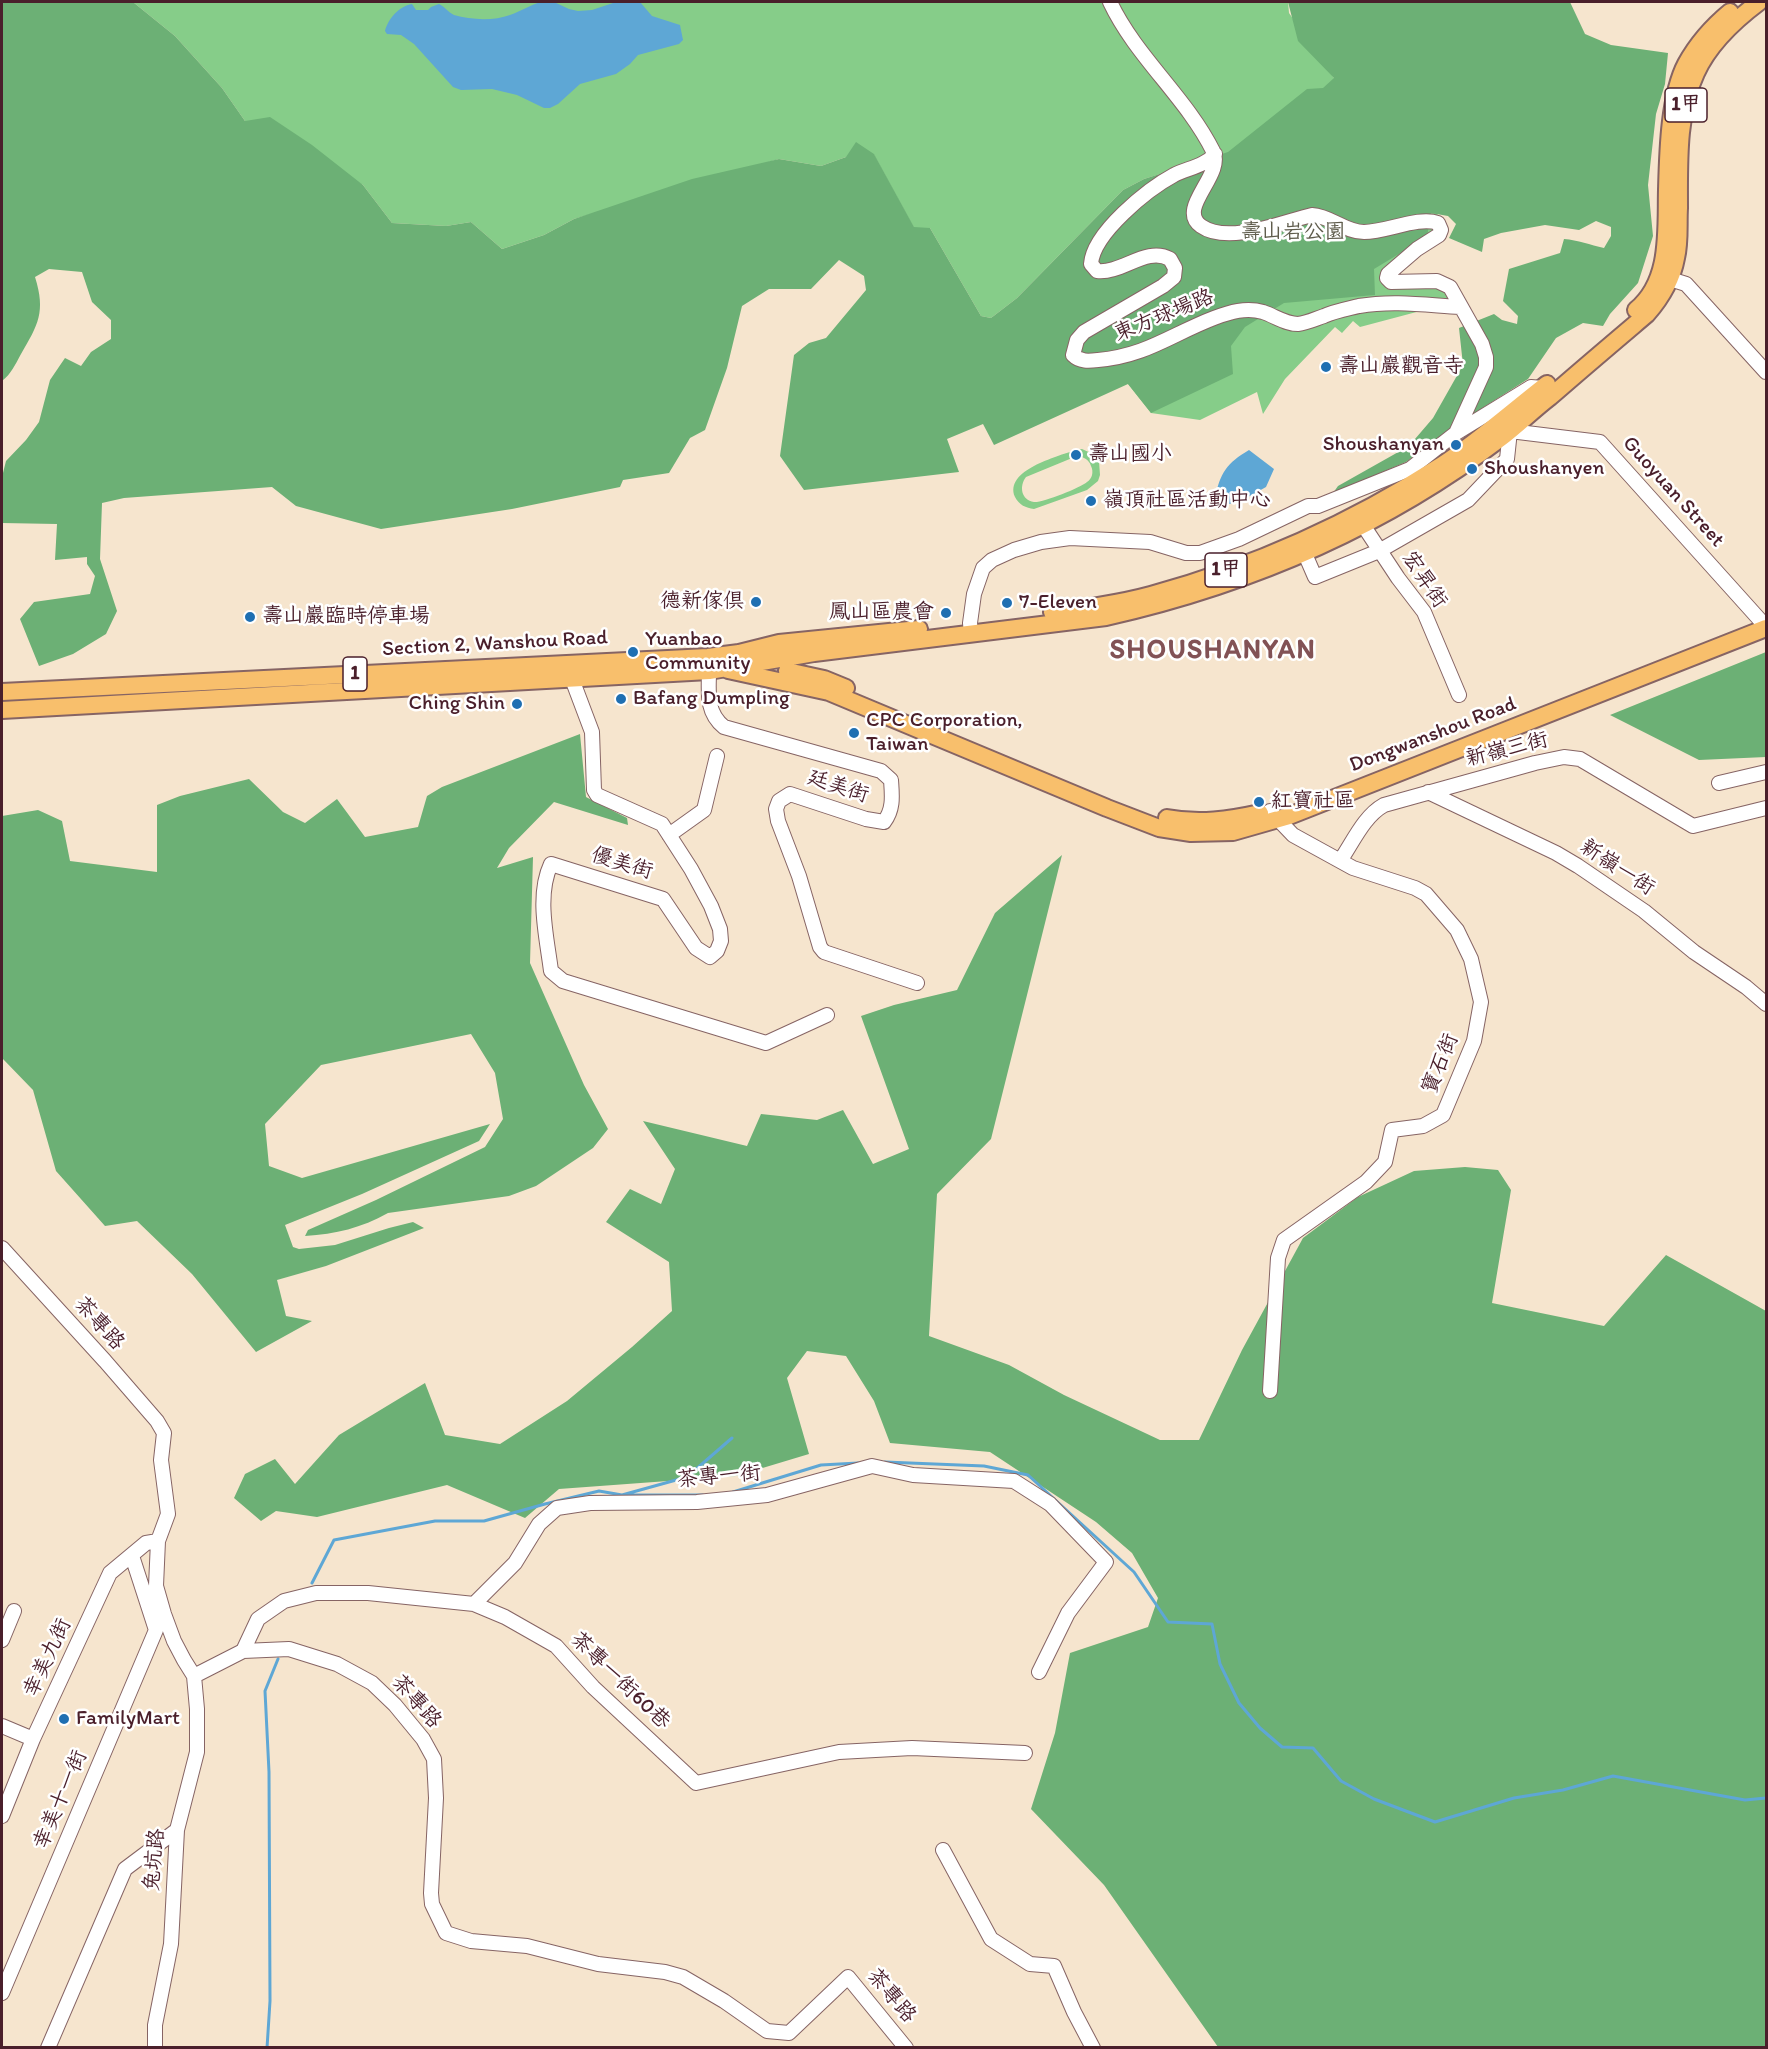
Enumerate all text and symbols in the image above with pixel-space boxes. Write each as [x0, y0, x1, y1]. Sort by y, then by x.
road number: 1甲 [1665, 88, 1707, 122]
park label: 壽山岩公園 [1241, 220, 1345, 246]
street label: 東方球場路 [1111, 285, 1217, 347]
place label: 壽山巖觀音寺 [1338, 354, 1464, 380]
marker: 壽山巖觀音寺 [1319, 360, 1333, 374]
street label: Guoyuan Street [1617, 431, 1729, 553]
place label: Shoushanyan [1323, 432, 1444, 458]
marker: Shoushanyan [1449, 438, 1463, 452]
place label: 壽山國小 [1088, 442, 1172, 468]
marker: 壽山國小 [1069, 448, 1083, 462]
place label: Shoushanyen [1484, 456, 1604, 482]
marker: Shoushanyen [1465, 462, 1479, 476]
place label: 嶺頂社區活動中心 [1103, 488, 1271, 514]
marker: 嶺頂社區活動中心 [1084, 494, 1098, 508]
street label: 宏昇街 [1396, 547, 1452, 613]
road number: 1甲 [1205, 553, 1247, 587]
place label: 德新傢俱 [660, 589, 744, 615]
place label: 7-Eleven [1019, 590, 1097, 616]
marker: 德新傢俱 [749, 595, 763, 609]
marker: 7-Eleven [1000, 596, 1014, 610]
place label: 鳳山區農會 [829, 600, 934, 626]
place label: 壽山巖臨時停車場 [262, 604, 430, 630]
marker: 鳳山區農會 [939, 606, 953, 620]
marker: 壽山巖臨時停車場 [243, 610, 257, 624]
street label: Section 2, Wanshou Road [382, 626, 608, 662]
place label: Yuanbao Community [645, 627, 750, 677]
district label: SHOUSHANYAN [1109, 635, 1317, 667]
marker: Yuanbao Community [626, 645, 640, 659]
road number: 1 [343, 657, 367, 691]
place label: Bafang Dumpling [633, 686, 790, 712]
place label: Ching Shin [408, 691, 505, 717]
marker: Bafang Dumpling [614, 692, 628, 706]
street label: Dongwanshou Road [1346, 692, 1520, 778]
marker: Ching Shin [510, 697, 524, 711]
place label: CPC Corporation, Taiwan [866, 708, 1023, 758]
marker: CPC Corporation, Taiwan [847, 726, 861, 740]
street label: 新嶺三街 [1463, 728, 1551, 772]
street label: 廷美街 [804, 765, 872, 809]
place label: 紅寶社區 [1271, 789, 1355, 815]
marker: 紅寶社區 [1252, 795, 1266, 809]
street label: 新嶺一街 [1575, 835, 1659, 901]
street label: 優美街 [588, 843, 656, 885]
street label: 寶石街 [1418, 1030, 1464, 1098]
street label: 茶專路 [69, 1292, 129, 1356]
street label: 茶專一街 [676, 1461, 762, 1493]
street label: 幸美九街 [19, 1615, 77, 1701]
street label: 茶專一街60巷 [565, 1627, 675, 1735]
street label: 茶專路 [386, 1670, 446, 1734]
place label: FamilyMart [76, 1706, 180, 1732]
marker: FamilyMart [57, 1712, 71, 1726]
street label: 幸美十一街 [29, 1747, 93, 1853]
street label: 兔坑路 [140, 1828, 170, 1892]
street label: 茶專路 [861, 1964, 921, 2028]

